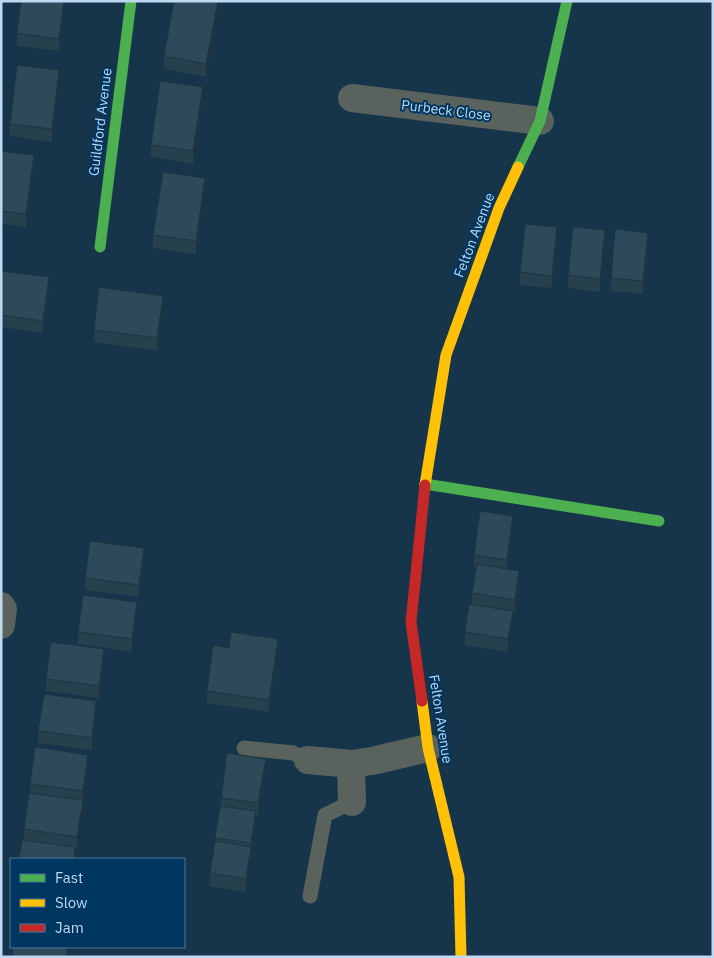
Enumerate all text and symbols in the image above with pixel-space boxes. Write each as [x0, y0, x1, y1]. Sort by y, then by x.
street label: Guildford Avenue [84, 67, 116, 177]
street label: Purbeck Close [400, 96, 492, 124]
street label: Felton Avenue [450, 190, 499, 280]
street label: Felton Avenue [425, 673, 457, 765]
legend [10, 858, 185, 948]
text: Fast [55, 868, 83, 887]
text: Slow [55, 893, 88, 912]
text: Jam [55, 918, 84, 937]

